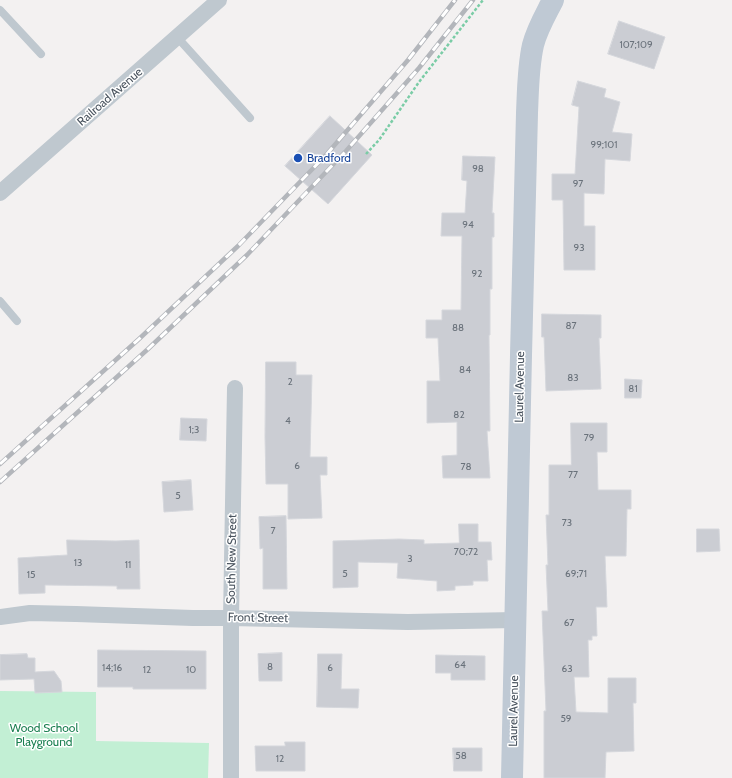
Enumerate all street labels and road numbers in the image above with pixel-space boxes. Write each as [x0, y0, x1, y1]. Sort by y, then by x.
street label: Railroad Avenue [74, 65, 146, 129]
street label: Laurel Avenue [512, 351, 528, 423]
street label: South New Street [224, 514, 240, 604]
street label: Front Street [228, 610, 288, 626]
street label: Laurel Avenue [506, 675, 522, 747]

